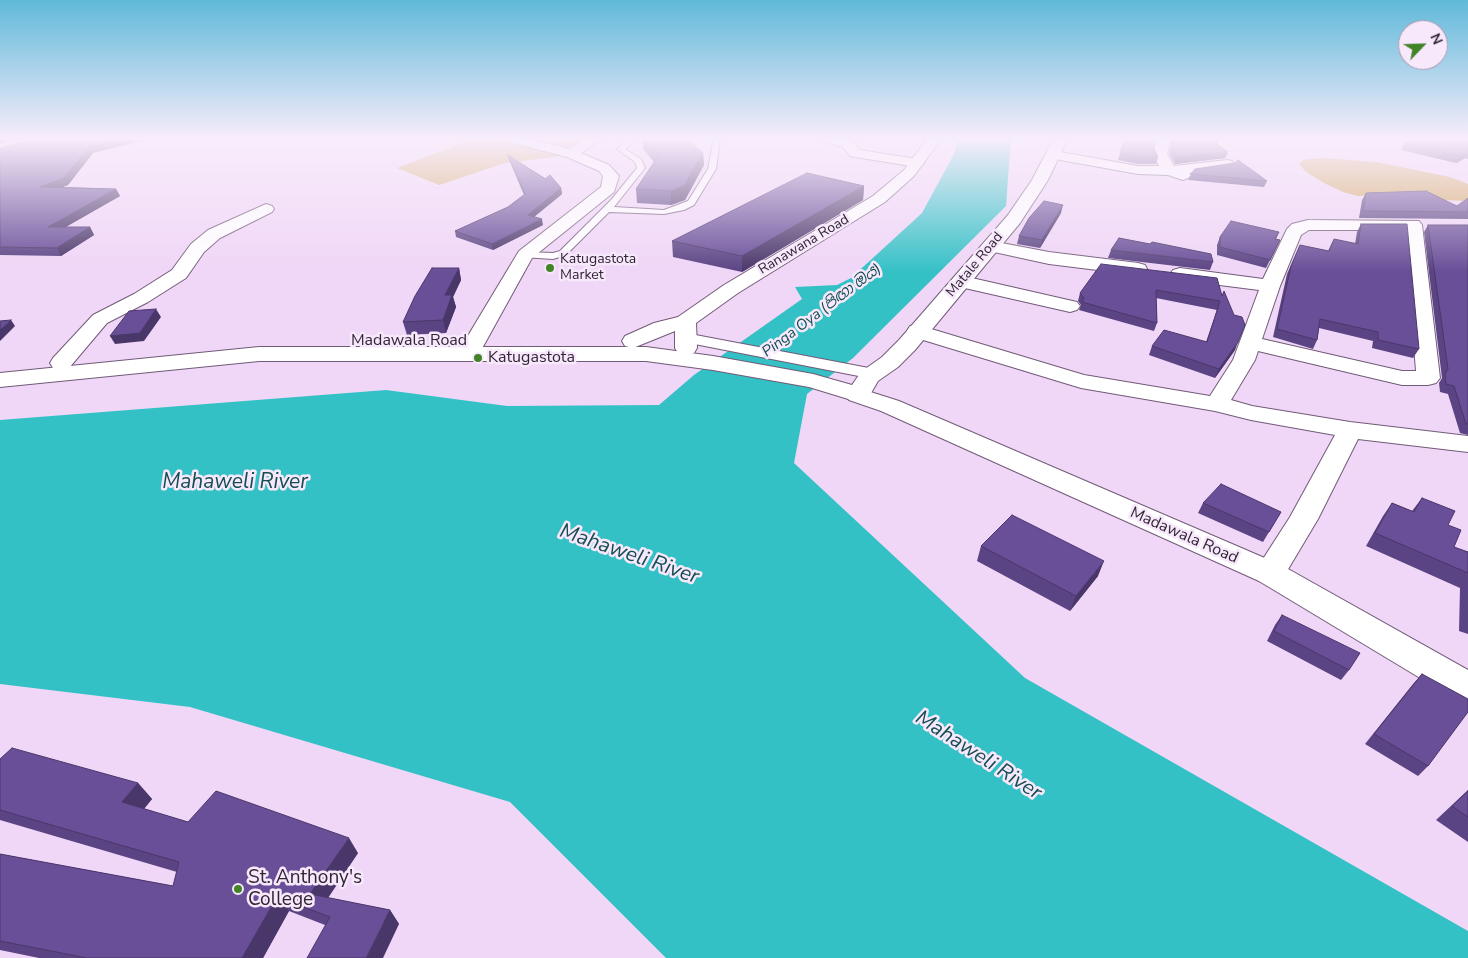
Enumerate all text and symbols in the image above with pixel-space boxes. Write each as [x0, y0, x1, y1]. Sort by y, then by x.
north arrow [1398, 20, 1448, 70]
text: N [1425, 30, 1447, 48]
street label: Ranawana Road [756, 211, 852, 279]
street label: Matale Road [943, 229, 1007, 301]
place label: Katugastota Market [560, 252, 636, 284]
water label: Pinga Oya (පිඟා ඔය) [759, 260, 885, 362]
marker: Katugastota Market [544, 262, 556, 274]
street label: Madawala Road [351, 331, 467, 351]
place label: Katugastota [488, 348, 575, 368]
marker: Katugastota [472, 352, 484, 364]
water label: Mahaweli River [162, 470, 308, 496]
street label: Madawala Road [1127, 504, 1241, 568]
water label: Mahaweli River [556, 519, 702, 591]
water label: Mahaweli River [910, 706, 1046, 806]
place label: St. Anthony's College [248, 867, 362, 911]
marker: St. Anthony's College [232, 883, 244, 895]

